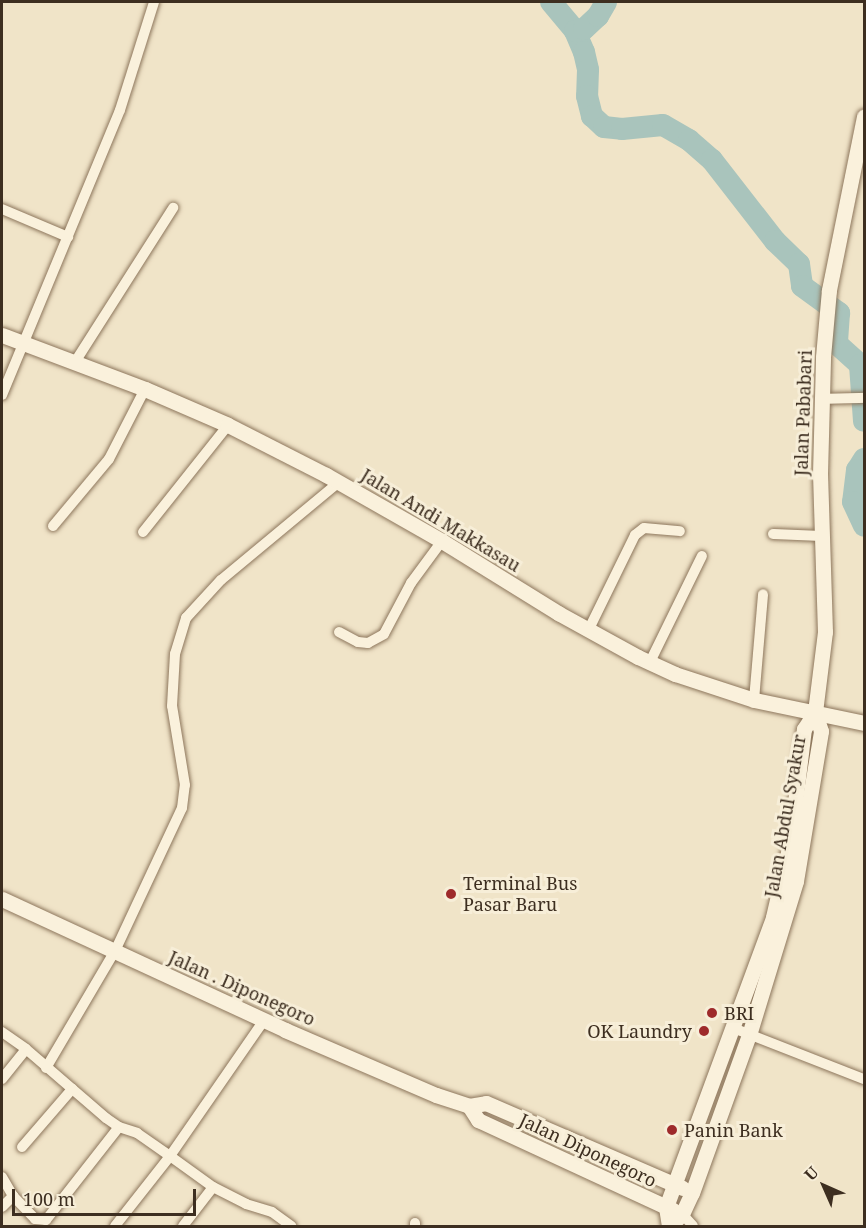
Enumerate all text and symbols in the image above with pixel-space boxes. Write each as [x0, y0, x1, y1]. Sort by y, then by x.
street label: Jalan Pababari [790, 350, 816, 476]
street label: Jalan Andi Makkasau [357, 464, 525, 576]
street label: Jalan Abdul Syakur [760, 733, 810, 899]
place label: Terminal Bus Pasar Baru [463, 873, 577, 916]
marker: Terminal Bus Pasar Baru [444, 887, 458, 901]
street label: Jalan . Diponegoro [165, 946, 319, 1030]
place label: BRI [724, 1002, 754, 1024]
marker: BRI [705, 1006, 719, 1020]
place label: OK Laundry [587, 1020, 692, 1042]
marker: OK Laundry [697, 1024, 711, 1038]
street label: Jalan Diponegoro [516, 1109, 660, 1191]
place label: Panin Bank [684, 1119, 783, 1141]
marker: Panin Bank [665, 1123, 679, 1137]
north arrow [794, 1156, 854, 1216]
text: U [799, 1161, 823, 1185]
scale bar [15, 1177, 200, 1215]
text: 100 m [23, 1187, 75, 1211]

